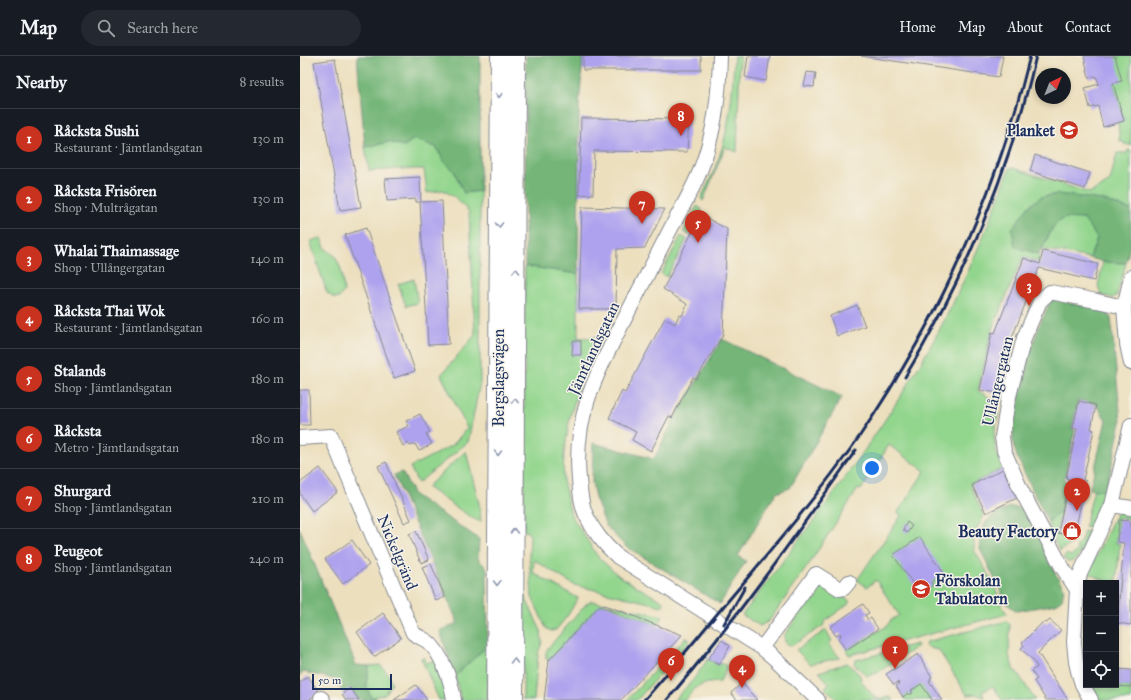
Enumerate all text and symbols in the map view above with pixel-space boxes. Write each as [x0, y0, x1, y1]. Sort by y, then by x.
search box [81, 10, 361, 46]
text: Map [20, 16, 57, 39]
icon: search [95, 17, 117, 39]
text: Search here [127, 19, 198, 37]
text: Home [899, 19, 936, 36]
text: Map [958, 19, 985, 36]
text: About [1007, 19, 1043, 36]
text: Contact [1065, 19, 1111, 36]
north arrow [1035, 68, 1071, 104]
text: Nearby [16, 72, 67, 93]
text: 8 results [240, 74, 284, 90]
one-way arrow [495, 92, 503, 98]
pin: 8 [668, 103, 694, 136]
school or university icon: Planket [1058, 119, 1080, 141]
place label: Planket [1006, 121, 1055, 140]
text: Råcksta Sushi [54, 122, 139, 140]
text: 1 [26, 131, 32, 147]
text: 130 m [252, 131, 284, 147]
text: Restaurant · Jämtlandsgatan [54, 140, 203, 156]
text: Råcksta Frisören [54, 182, 157, 200]
text: 2 [26, 191, 32, 207]
text: 130 m [252, 191, 284, 207]
pin: 7 [629, 191, 655, 224]
text: Shop · Multrågatan [54, 200, 158, 216]
pin: 5 [685, 210, 711, 243]
one-way arrow [495, 222, 503, 228]
text: Whalai Thaimassage [54, 242, 179, 260]
text: 3 [26, 251, 32, 267]
text: 140 m [250, 251, 284, 267]
text: Shop · Ullångergatan [54, 260, 165, 276]
one-way arrow [512, 268, 520, 274]
pin: 3 [1016, 273, 1042, 306]
street label: Jämtlandsgatan [563, 298, 624, 400]
text: Råcksta Thai Wok [54, 302, 165, 320]
text: 4 [25, 311, 33, 327]
text: 160 m [251, 311, 284, 327]
text: Restaurant · Jämtlandsgatan [54, 320, 203, 336]
street label: Bergslagsvägen [489, 329, 509, 427]
street label: Ullångergatan [978, 334, 1018, 428]
text: Stalands [54, 362, 106, 380]
text: 5 [26, 371, 32, 387]
text: 180 m [251, 371, 284, 387]
text: Shop · Jämtlandsgatan [54, 380, 172, 396]
one-way arrow [511, 398, 519, 404]
text: Råcksta [54, 422, 101, 440]
text: 6 [26, 431, 32, 447]
text: 180 m [251, 431, 284, 447]
text: Metro · Jämtlandsgatan [54, 440, 179, 456]
one-way arrow [494, 450, 502, 456]
your location [862, 458, 882, 478]
pin: 2 [1064, 478, 1090, 511]
text: Shurgard [54, 482, 111, 500]
text: 7 [26, 491, 32, 507]
text: 210 m [251, 491, 284, 507]
text: Shop · Jämtlandsgatan [54, 500, 172, 516]
street label: Nickelgränd [372, 512, 422, 593]
shop icon: Beauty Factory [1061, 520, 1083, 542]
place label: Beauty Factory [958, 522, 1060, 542]
one-way arrow [510, 528, 518, 534]
text: Peugeot [54, 542, 103, 560]
text: 8 [26, 551, 32, 567]
text: 240 m [249, 551, 284, 567]
text: Shop · Jämtlandsgatan [54, 560, 172, 576]
place label: Förskolan Tabulatorn [934, 571, 1008, 608]
school or university icon: Förskolan Tabulatorn [910, 578, 932, 600]
one-way arrow [493, 580, 501, 586]
map controls [1083, 580, 1119, 688]
button: + [1083, 580, 1119, 616]
button: − [1083, 616, 1119, 652]
pin: 1 [882, 636, 908, 669]
pin: 6 [658, 648, 684, 681]
button: locate [1083, 652, 1119, 688]
pin: 4 [729, 655, 755, 688]
one-way arrow [510, 658, 518, 664]
scale bar [312, 672, 392, 691]
text: 50 m [318, 674, 341, 687]

